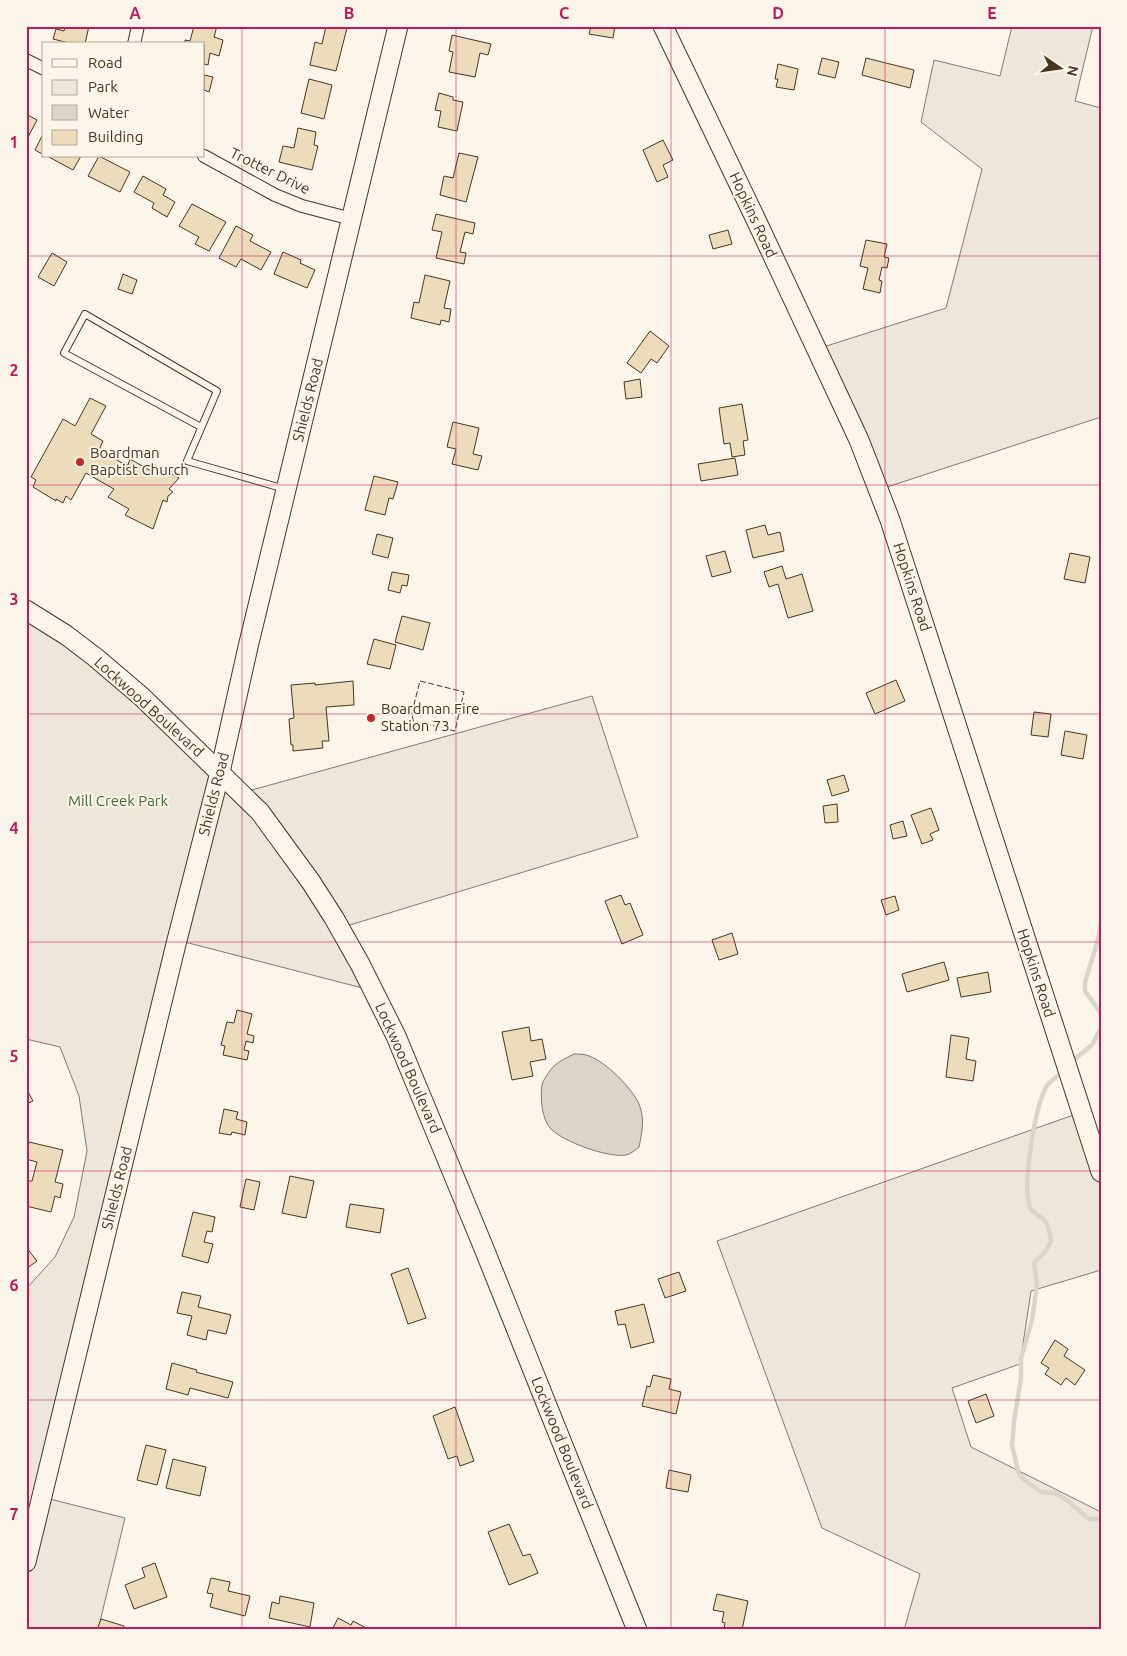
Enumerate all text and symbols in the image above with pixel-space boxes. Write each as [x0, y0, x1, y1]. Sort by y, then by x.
text: A [129, 4, 141, 22]
text: B [344, 4, 354, 22]
text: C [559, 4, 569, 22]
text: D [772, 4, 784, 22]
text: E [987, 4, 997, 22]
legend [42, 42, 205, 158]
north arrow [1034, 42, 1084, 92]
text: Road [88, 54, 123, 71]
text: N [1064, 64, 1082, 78]
text: Park [88, 78, 118, 95]
text: Water [88, 104, 129, 121]
text: Building [88, 128, 143, 145]
text: 1 [9, 133, 19, 151]
street label: Trotter Drive [227, 144, 313, 197]
street label: Hopkins Road [726, 169, 781, 260]
street label: Shields Road [289, 356, 326, 443]
text: 2 [9, 361, 19, 379]
place label: Boardman Baptist Church [90, 444, 189, 478]
marker: Boardman Baptist Church [74, 456, 86, 468]
street label: Hopkins Road [890, 540, 935, 633]
text: 3 [9, 590, 19, 608]
street label: Lockwood Boulevard [91, 653, 207, 760]
place label: Boardman Fire Station 73 [381, 700, 480, 734]
marker: Boardman Fire Station 73 [365, 712, 377, 724]
street label: Shields Road [195, 750, 232, 837]
park label: Mill Creek Park [68, 792, 169, 809]
text: 4 [9, 819, 19, 837]
street label: Hopkins Road [1014, 926, 1059, 1019]
street label: Lockwood Boulevard [372, 1000, 445, 1136]
text: 5 [9, 1047, 19, 1065]
street label: Shields Road [98, 1144, 135, 1231]
text: 6 [9, 1276, 19, 1294]
street label: Lockwood Boulevard [528, 1374, 597, 1511]
text: 7 [9, 1505, 19, 1523]

